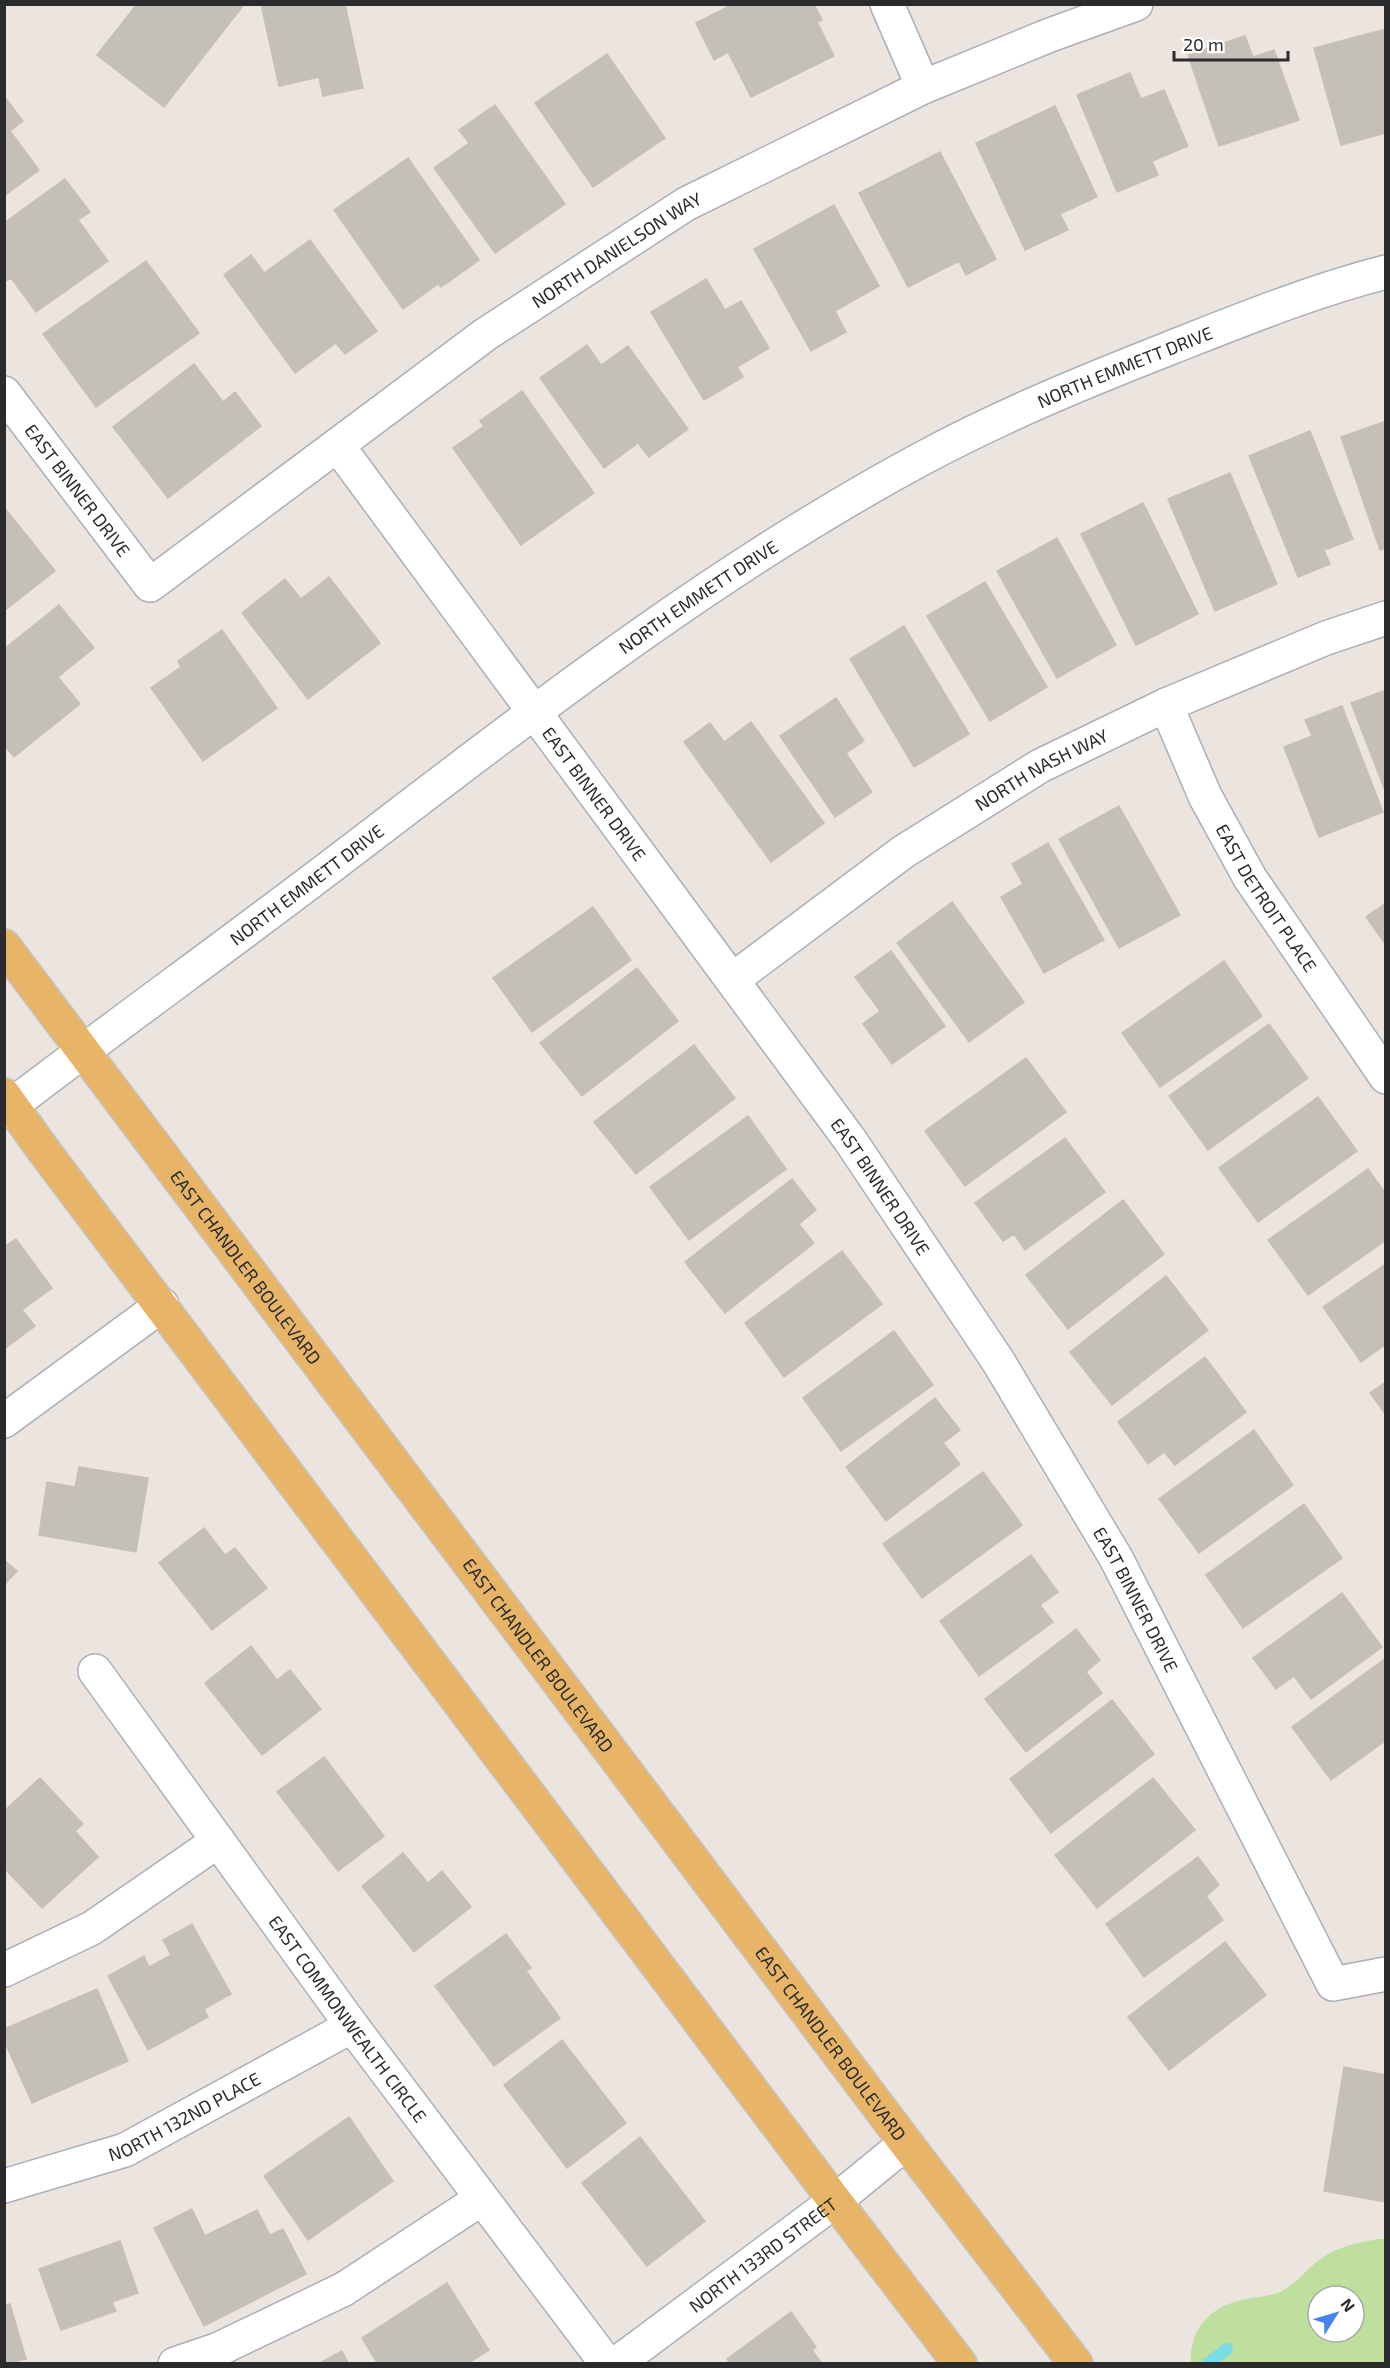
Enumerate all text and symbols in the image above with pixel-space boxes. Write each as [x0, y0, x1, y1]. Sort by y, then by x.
scale bar [1174, 24, 1288, 62]
text: 20 m [1183, 33, 1224, 55]
street label: NORTH DANIELSON WAY [527, 187, 706, 312]
street label: NORTH EMMETT DRIVE [1034, 321, 1216, 412]
street label: EAST BINNER DRIVE [20, 419, 135, 561]
street label: NORTH EMMETT DRIVE [614, 535, 782, 658]
street label: EAST BINNER DRIVE [538, 722, 651, 865]
street label: NORTH NASH WAY [971, 723, 1112, 815]
street label: NORTH EMMETT DRIVE [225, 819, 388, 950]
street label: EAST DETROIT PLACE [1211, 820, 1322, 976]
street label: EAST BINNER DRIVE [826, 1113, 935, 1259]
street label: EAST CHANDLER BOULEVARD [166, 1166, 326, 1368]
street label: EAST BINNER DRIVE [1089, 1523, 1183, 1676]
street label: EAST CHANDLER BOULEVARD [458, 1554, 619, 1757]
street label: EAST COMMONWEALTH CIRCLE [264, 1911, 432, 2127]
street label: EAST CHANDLER BOULEVARD [751, 1942, 911, 2145]
street label: NORTH 132ND PLACE [106, 2067, 264, 2165]
street label: NORTH 133RD STREET [684, 2192, 842, 2317]
north arrow [1306, 2284, 1366, 2344]
text: N [1337, 2294, 1359, 2315]

